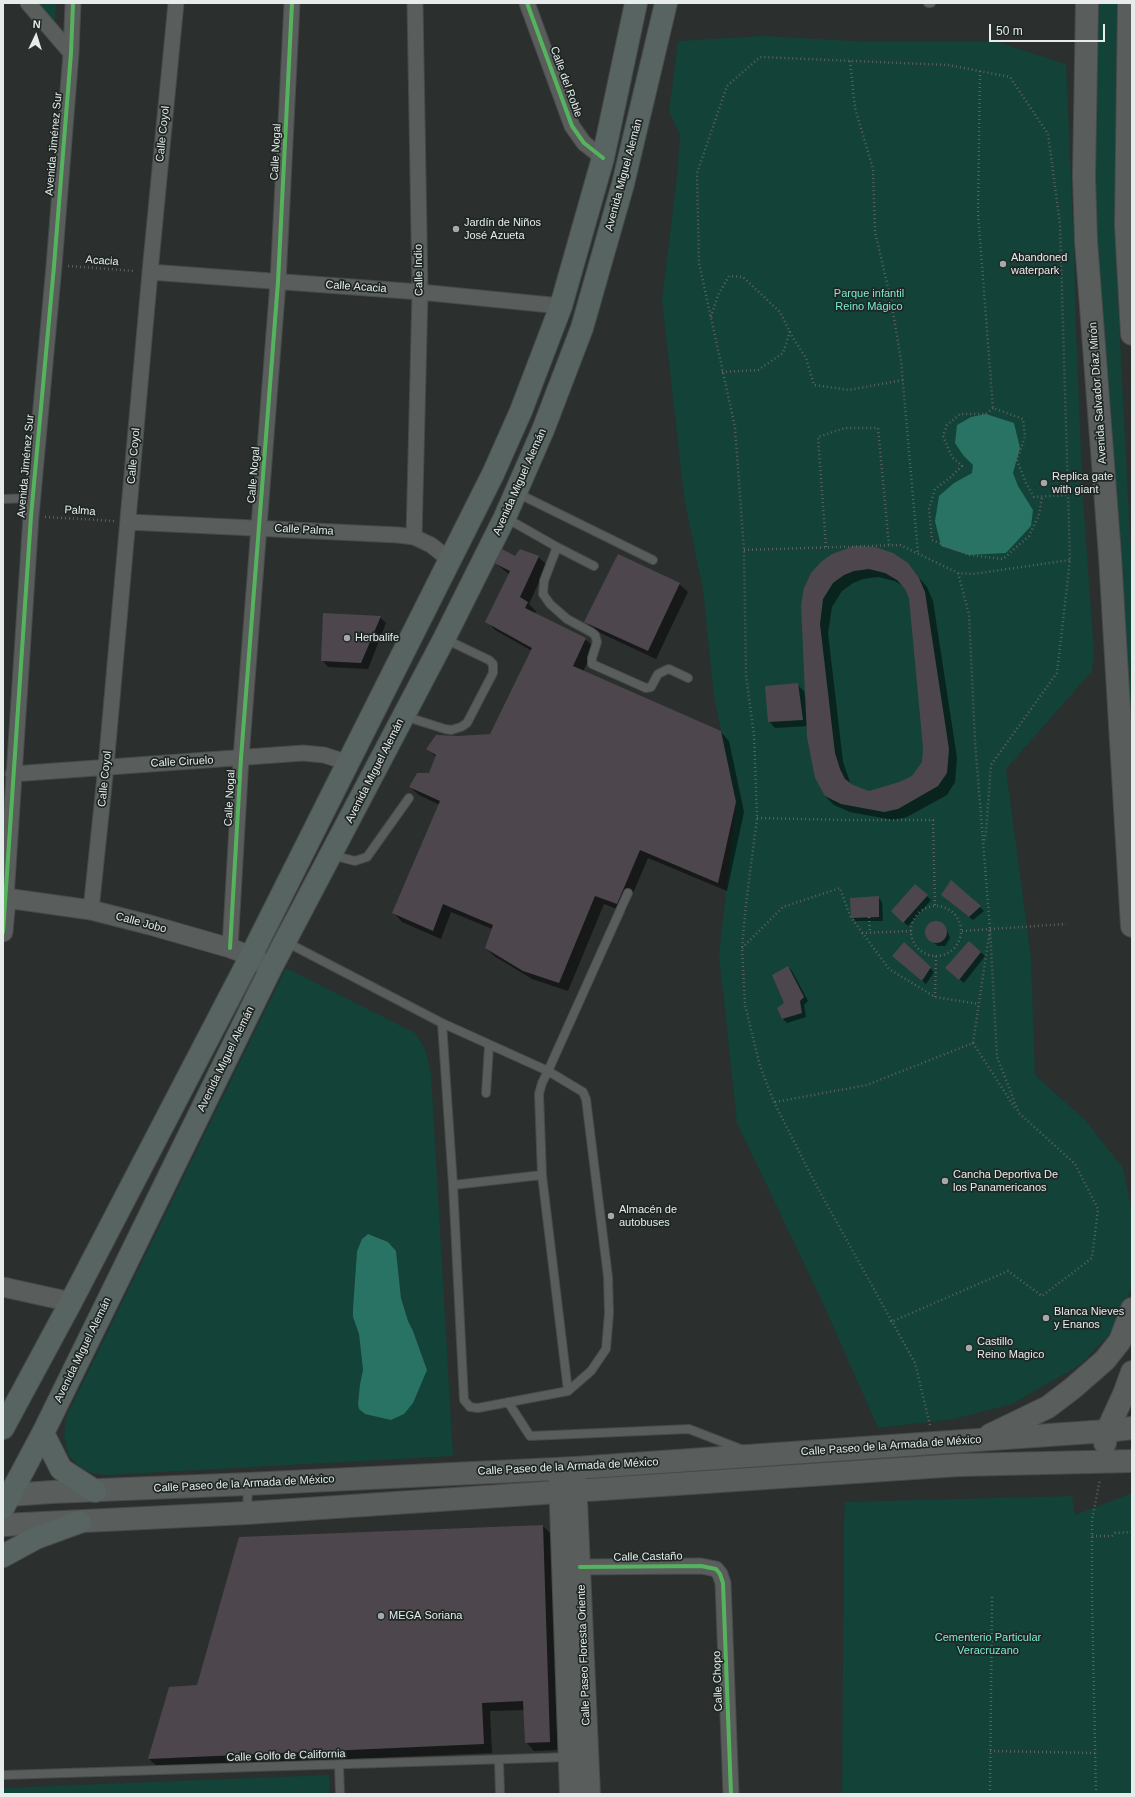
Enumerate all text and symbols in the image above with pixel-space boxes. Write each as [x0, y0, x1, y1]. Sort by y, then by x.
north arrow [16, 16, 56, 56]
scale bar [991, 16, 1107, 42]
text: N [32, 18, 41, 30]
text: 50 m [996, 24, 1023, 38]
street label: Calle del Roble [547, 45, 585, 119]
street label: Avenida Jiménez Sur [43, 92, 65, 196]
street label: Calle Coyol [153, 105, 173, 163]
street label: Avenida Miguel Alemán [603, 118, 645, 232]
street label: Calle Nogal [268, 123, 284, 181]
place label: Jardín de Niños José Azueta [464, 216, 541, 242]
marker: Jardín de Niños José Azueta [451, 224, 461, 234]
street label: Calle Indio [412, 244, 426, 296]
place label: Abandoned waterpark [1011, 251, 1067, 277]
street label: Acacia [85, 253, 119, 269]
marker: Abandoned waterpark [998, 259, 1008, 269]
street label: Calle Acacia [325, 278, 387, 296]
park label: Parque infantil Reino Mágico [834, 287, 904, 313]
street label: Avenida Salvador Díaz Mirón [1086, 322, 1110, 464]
street label: Avenida Jiménez Sur [15, 414, 37, 518]
street label: Calle Coyol [125, 427, 143, 485]
street label: Avenida Miguel Alemán [491, 427, 549, 537]
street label: Calle Nogal [245, 446, 263, 504]
place label: Replica gate with giant [1052, 470, 1113, 496]
marker: Replica gate with giant [1039, 478, 1049, 488]
street label: Palma [64, 503, 96, 519]
street label: Calle Palma [274, 522, 334, 538]
place label: Herbalife [355, 631, 399, 645]
marker: Herbalife [342, 633, 352, 643]
street label: Avenida Miguel Alemán [343, 717, 407, 825]
street label: Calle Coyol [95, 750, 115, 808]
street label: Calle Ciruelo [150, 754, 214, 770]
street label: Calle Nogal [222, 769, 238, 827]
street label: Calle Jobo [114, 910, 168, 936]
street label: Avenida Miguel Alemán [195, 1004, 257, 1114]
place label: Cancha Deportiva De los Panamericanos [953, 1168, 1058, 1194]
marker: Cancha Deportiva De los Panamericanos [940, 1176, 950, 1186]
place label: Almacén de autobuses [619, 1203, 677, 1229]
marker: Almacén de autobuses [606, 1211, 616, 1221]
street label: Avenida Miguel Alemán [52, 1295, 114, 1405]
place label: Blanca Nieves y Enanos [1054, 1305, 1124, 1331]
marker: Blanca Nieves y Enanos [1041, 1313, 1051, 1323]
place label: Castillo Reino Magico [977, 1335, 1044, 1361]
marker: Castillo Reino Magico [964, 1343, 974, 1353]
street label: Calle Paseo de la Armada de México [800, 1433, 982, 1459]
street label: Calle Paseo de la Armada de México [477, 1456, 659, 1478]
street label: Calle Paseo de la Armada de México [153, 1473, 335, 1495]
street label: Calle Castaño [613, 1550, 683, 1564]
street label: Calle Paseo Floresta Oriente [575, 1584, 593, 1726]
place label: MEGA Soriana [389, 1609, 462, 1623]
marker: MEGA Soriana [376, 1611, 386, 1621]
park label: Cementerio Particular Veracruzano [935, 1631, 1041, 1657]
street label: Calle Chopo [710, 1651, 726, 1711]
street label: Calle Golfo de California [226, 1747, 346, 1765]

